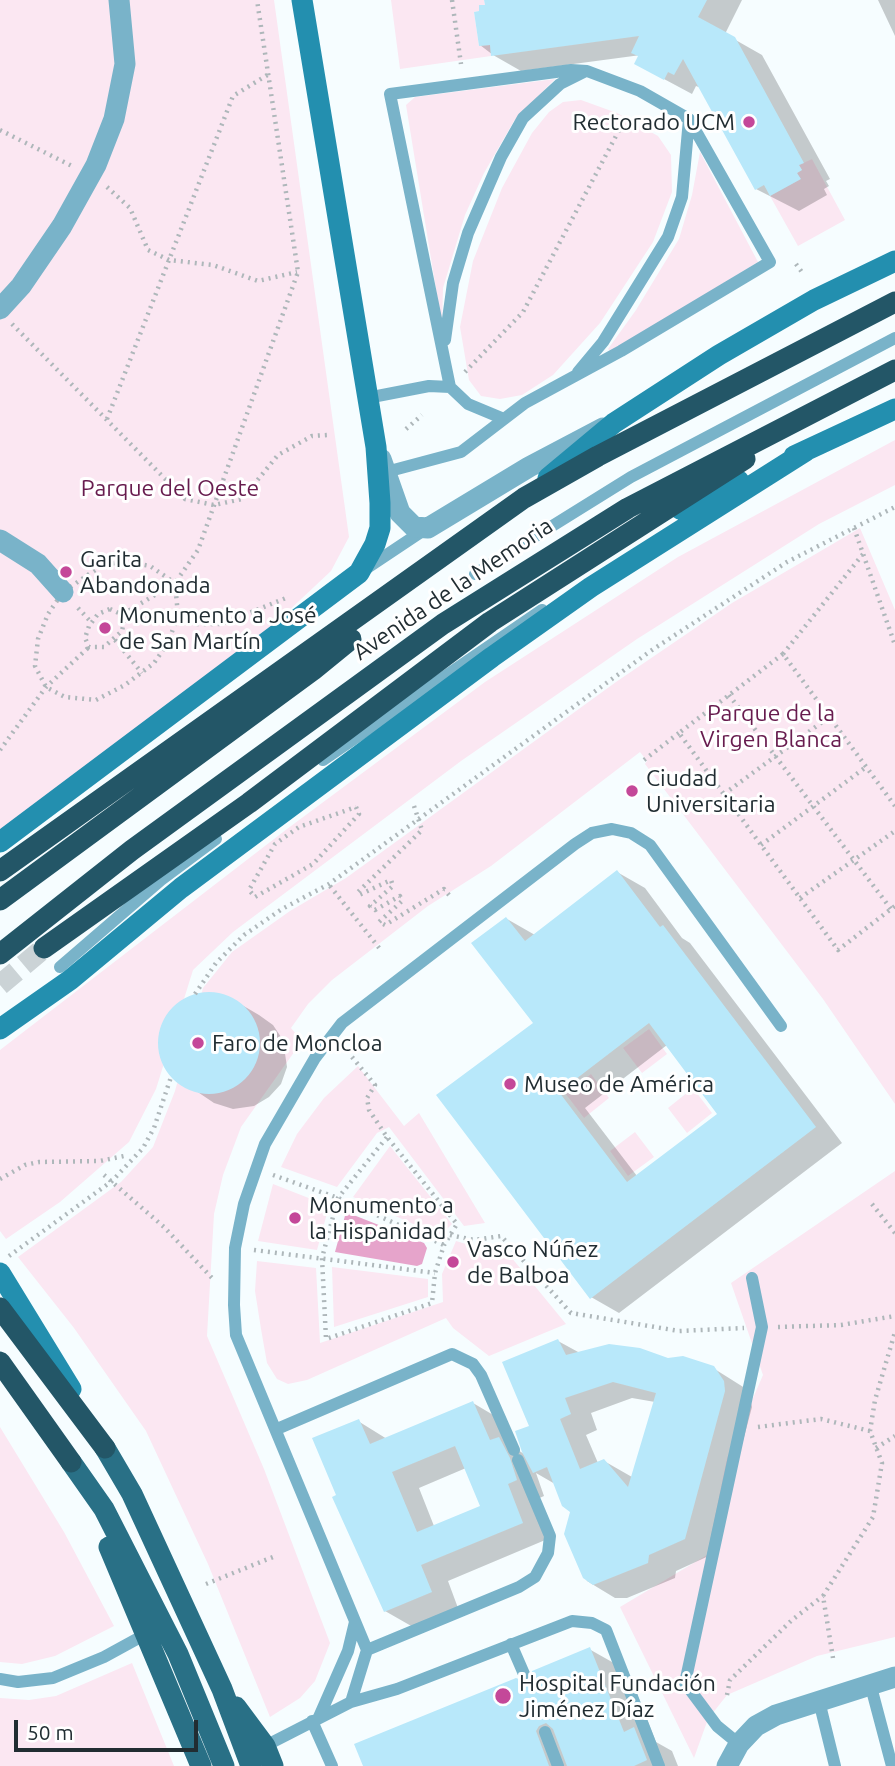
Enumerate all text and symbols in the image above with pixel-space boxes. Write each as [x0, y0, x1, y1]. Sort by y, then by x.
place label: Rectorado UCM [572, 108, 735, 136]
marker: Rectorado UCM [741, 114, 757, 130]
park label: Parque del Oeste [81, 474, 259, 502]
street label: Avenida de la Memoria [348, 512, 558, 666]
place label: Garita Abandonada [80, 545, 211, 599]
marker: Garita Abandonada [58, 564, 74, 580]
place label: Monumento a José de San Martín [119, 601, 317, 655]
marker: Monumento a José de San Martín [97, 620, 113, 636]
park label: Parque de la Virgen Blanca [700, 699, 842, 753]
place label: Ciudad Universitaria [646, 764, 775, 818]
marker: Ciudad Universitaria [624, 783, 640, 799]
place label: Faro de Moncloa [212, 1029, 382, 1057]
marker: Faro de Moncloa [190, 1035, 206, 1051]
place label: Museo de América [524, 1070, 714, 1098]
marker: Museo de América [502, 1076, 518, 1092]
place label: Monumento a la Hispanidad [309, 1191, 454, 1245]
marker: Monumento a la Hispanidad [287, 1210, 303, 1226]
place label: Vasco Núñez de Balboa [467, 1235, 598, 1289]
marker: Vasco Núñez de Balboa [445, 1254, 461, 1270]
place label: Hospital Fundación Jiménez Díaz [519, 1669, 716, 1723]
marker: Hospital Fundación Jiménez Díaz [493, 1686, 513, 1706]
scale bar [18, 1706, 201, 1750]
text: 50 m [27, 1720, 74, 1744]

